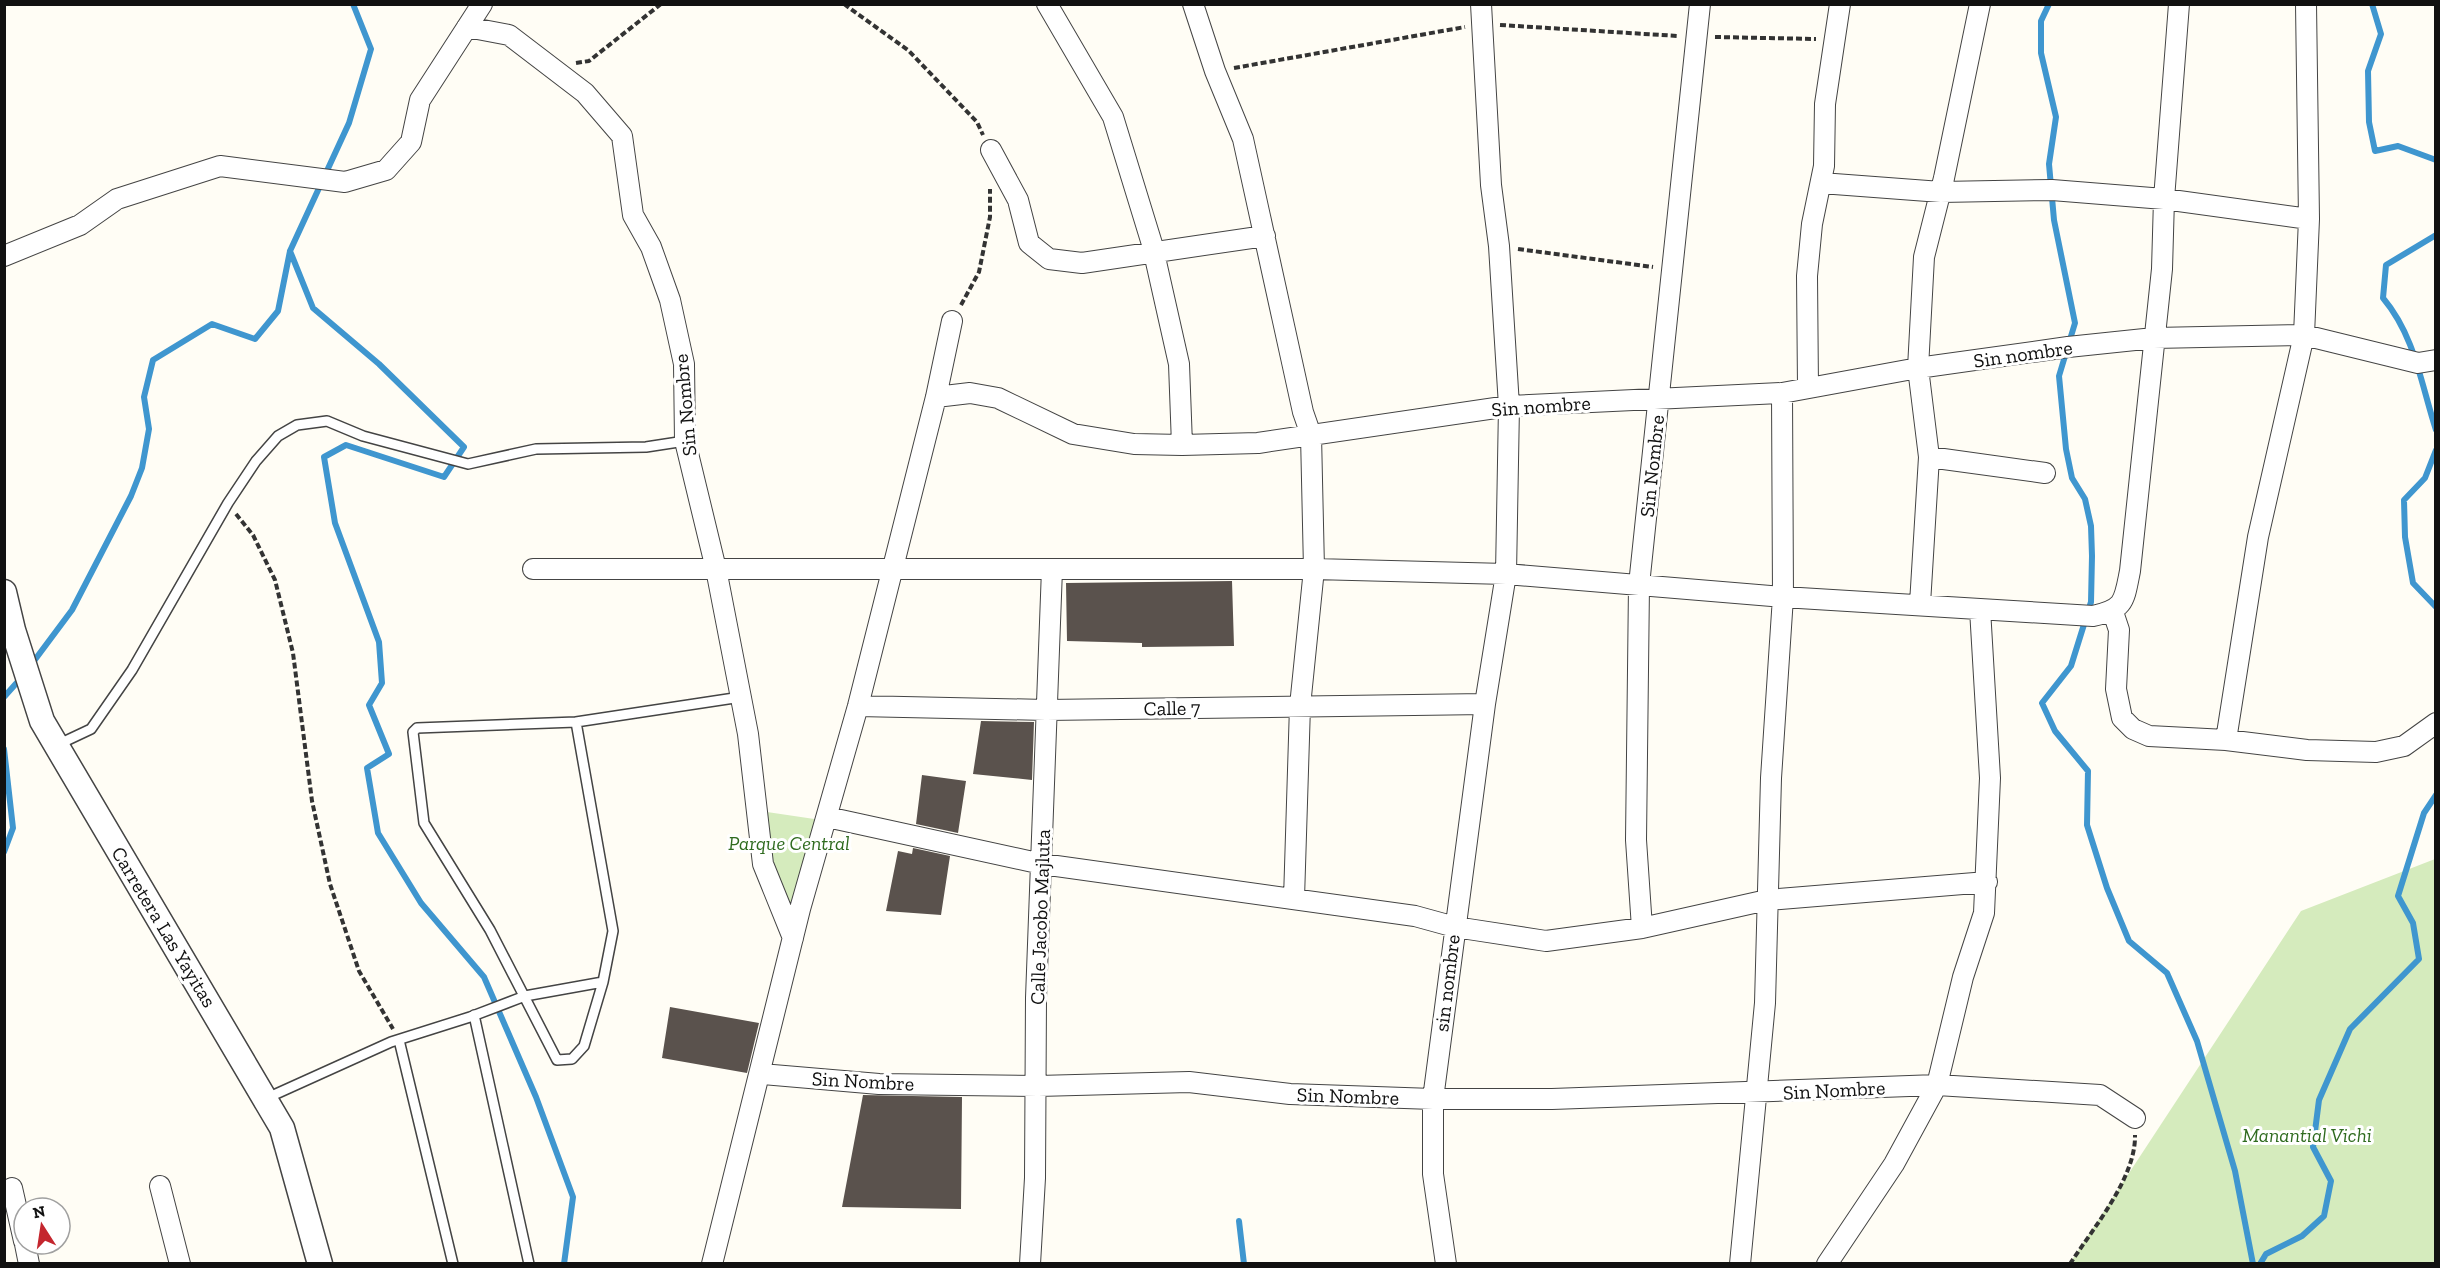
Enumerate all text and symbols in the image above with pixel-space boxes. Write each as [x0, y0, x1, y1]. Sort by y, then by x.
street label: Sin nombre [1972, 335, 2074, 373]
street label: Sin Nombre [669, 353, 701, 457]
street label: Sin nombre [1490, 391, 1592, 421]
street label: Sin Nombre [1635, 414, 1669, 518]
street label: Calle 7 [1143, 695, 1201, 720]
street label: Calle Jacobo Majluta [1025, 828, 1055, 1005]
park label: Parque Central [728, 831, 850, 855]
street label: Carretera Las Yayitas [107, 842, 221, 1012]
street label: sin nombre [1429, 933, 1465, 1033]
street label: Sin Nombre [811, 1066, 915, 1096]
street label: Sin Nombre [1782, 1075, 1886, 1105]
street label: Sin Nombre [1296, 1082, 1400, 1110]
park label: Manantial Vichi [2242, 1123, 2372, 1147]
north arrow [12, 1196, 72, 1256]
text: N [31, 1201, 47, 1222]

